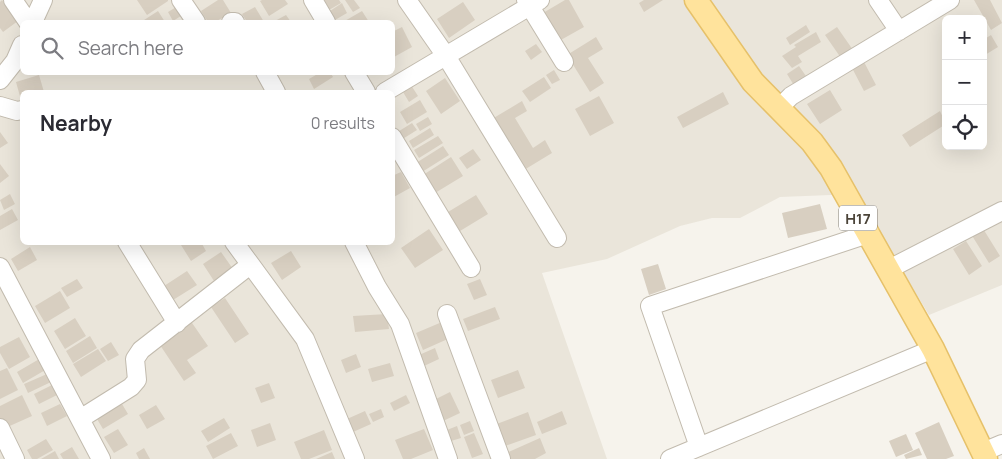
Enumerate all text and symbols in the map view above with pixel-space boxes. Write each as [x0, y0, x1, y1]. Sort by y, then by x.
map controls [942, 15, 987, 150]
button: + [942, 15, 987, 60]
search box [20, 20, 395, 75]
icon: search [38, 34, 66, 62]
text: Search here [78, 35, 184, 61]
button: − [942, 60, 987, 105]
button: locate [942, 105, 987, 150]
text: Nearby [40, 109, 112, 137]
text: 0 results [311, 112, 375, 134]
road number: H17 [839, 206, 877, 230]

